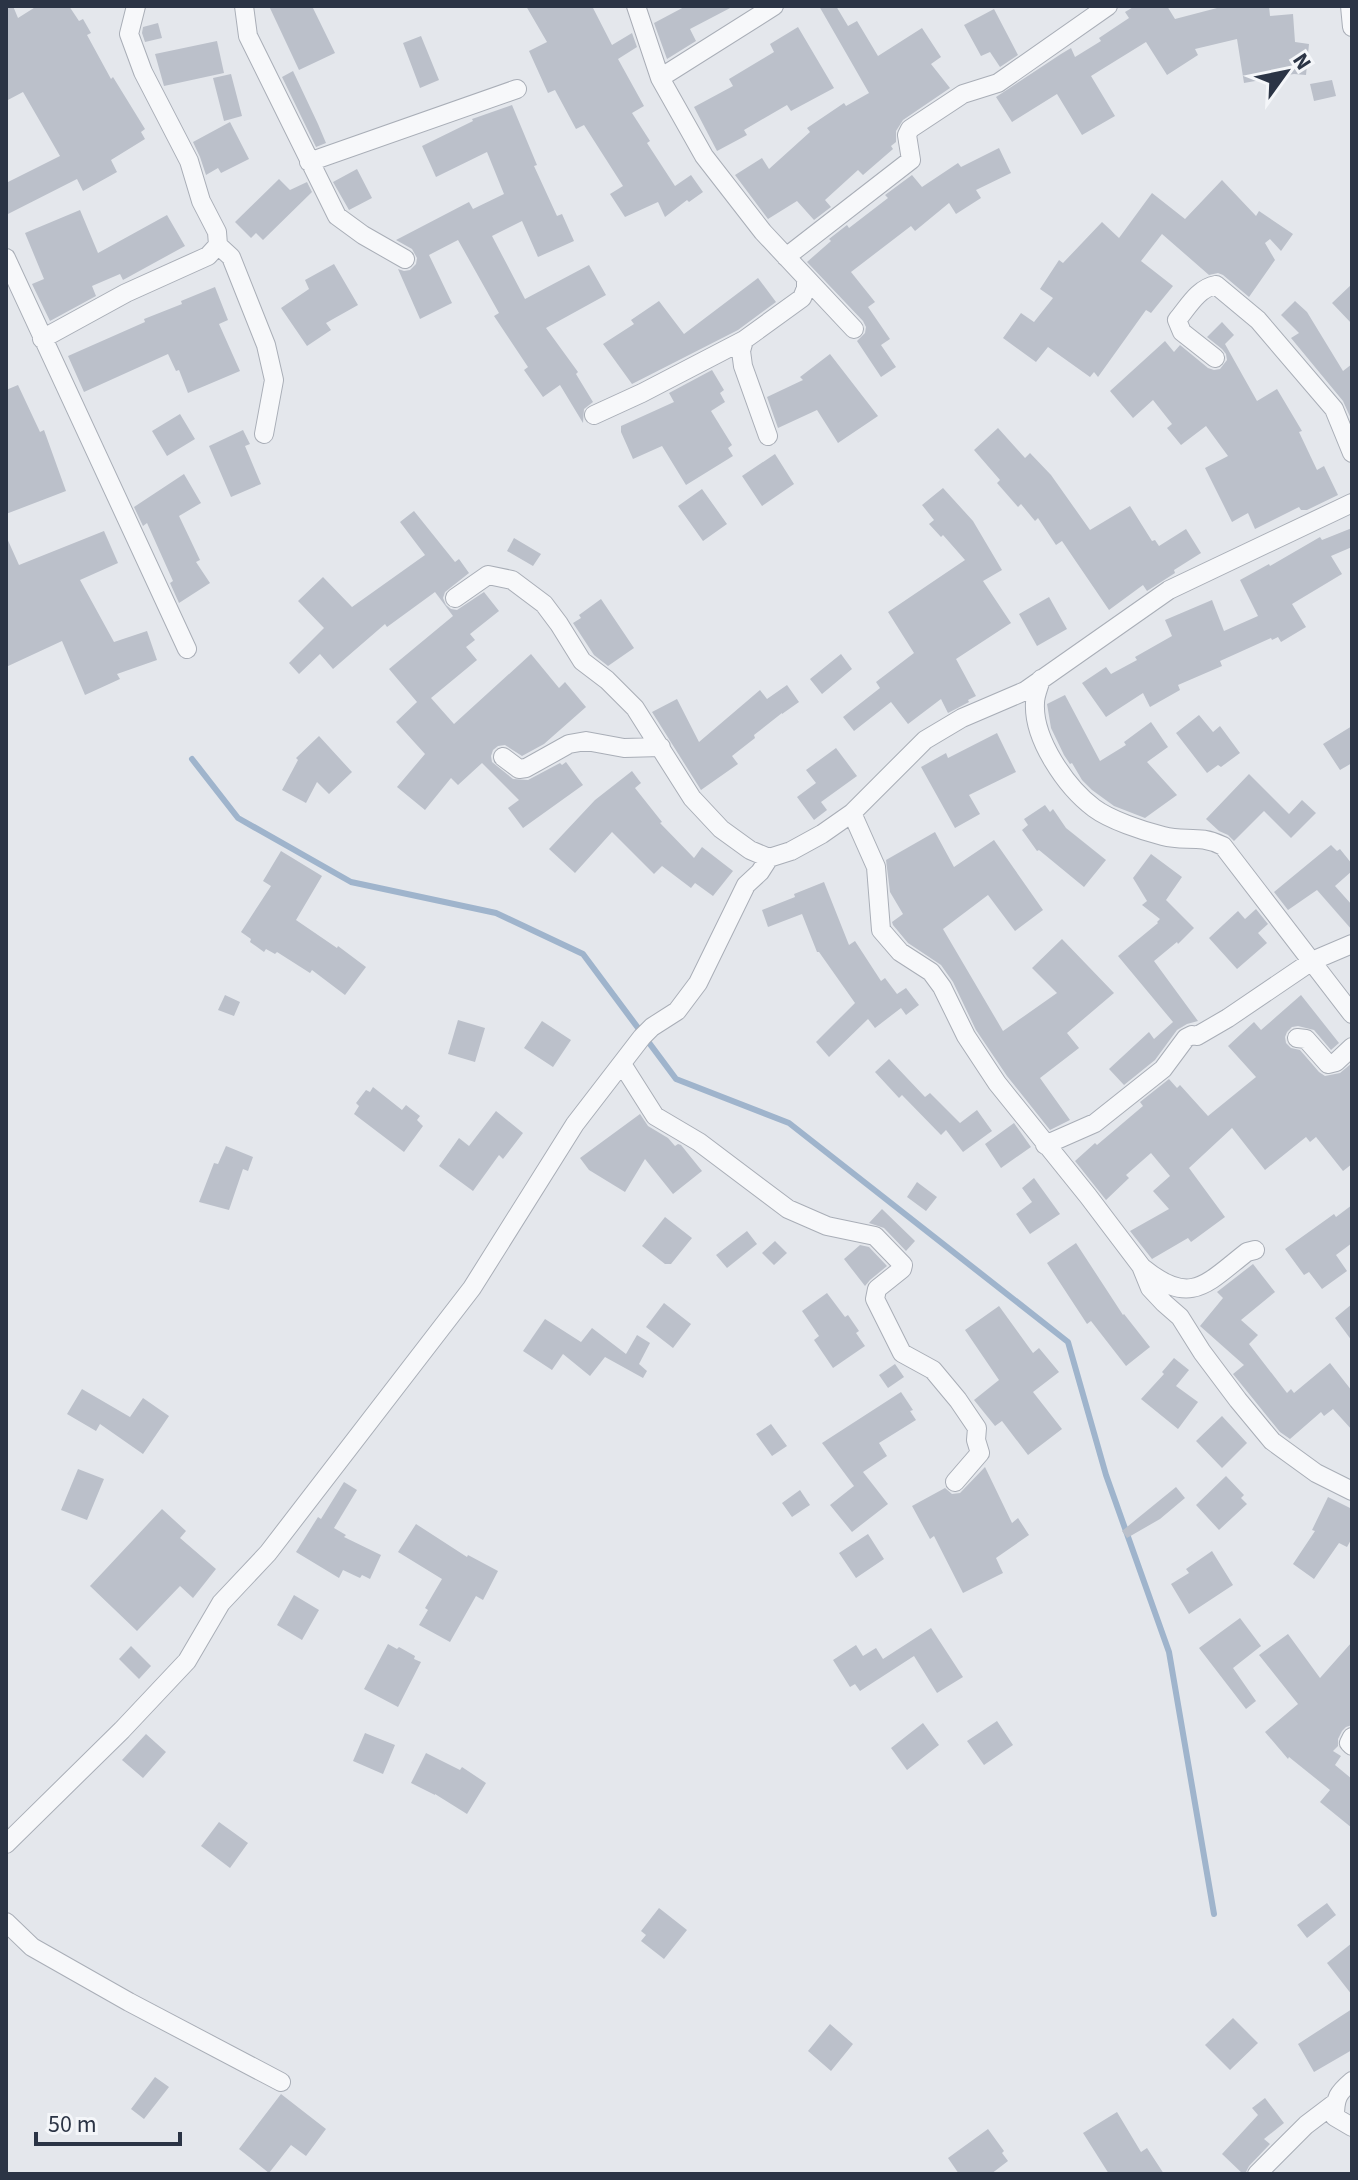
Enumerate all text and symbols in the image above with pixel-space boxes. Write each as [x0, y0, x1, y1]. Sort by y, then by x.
north arrow [1246, 32, 1326, 112]
text: N [1285, 47, 1319, 77]
scale bar [36, 2096, 180, 2146]
text: 50 m [48, 2107, 97, 2142]

